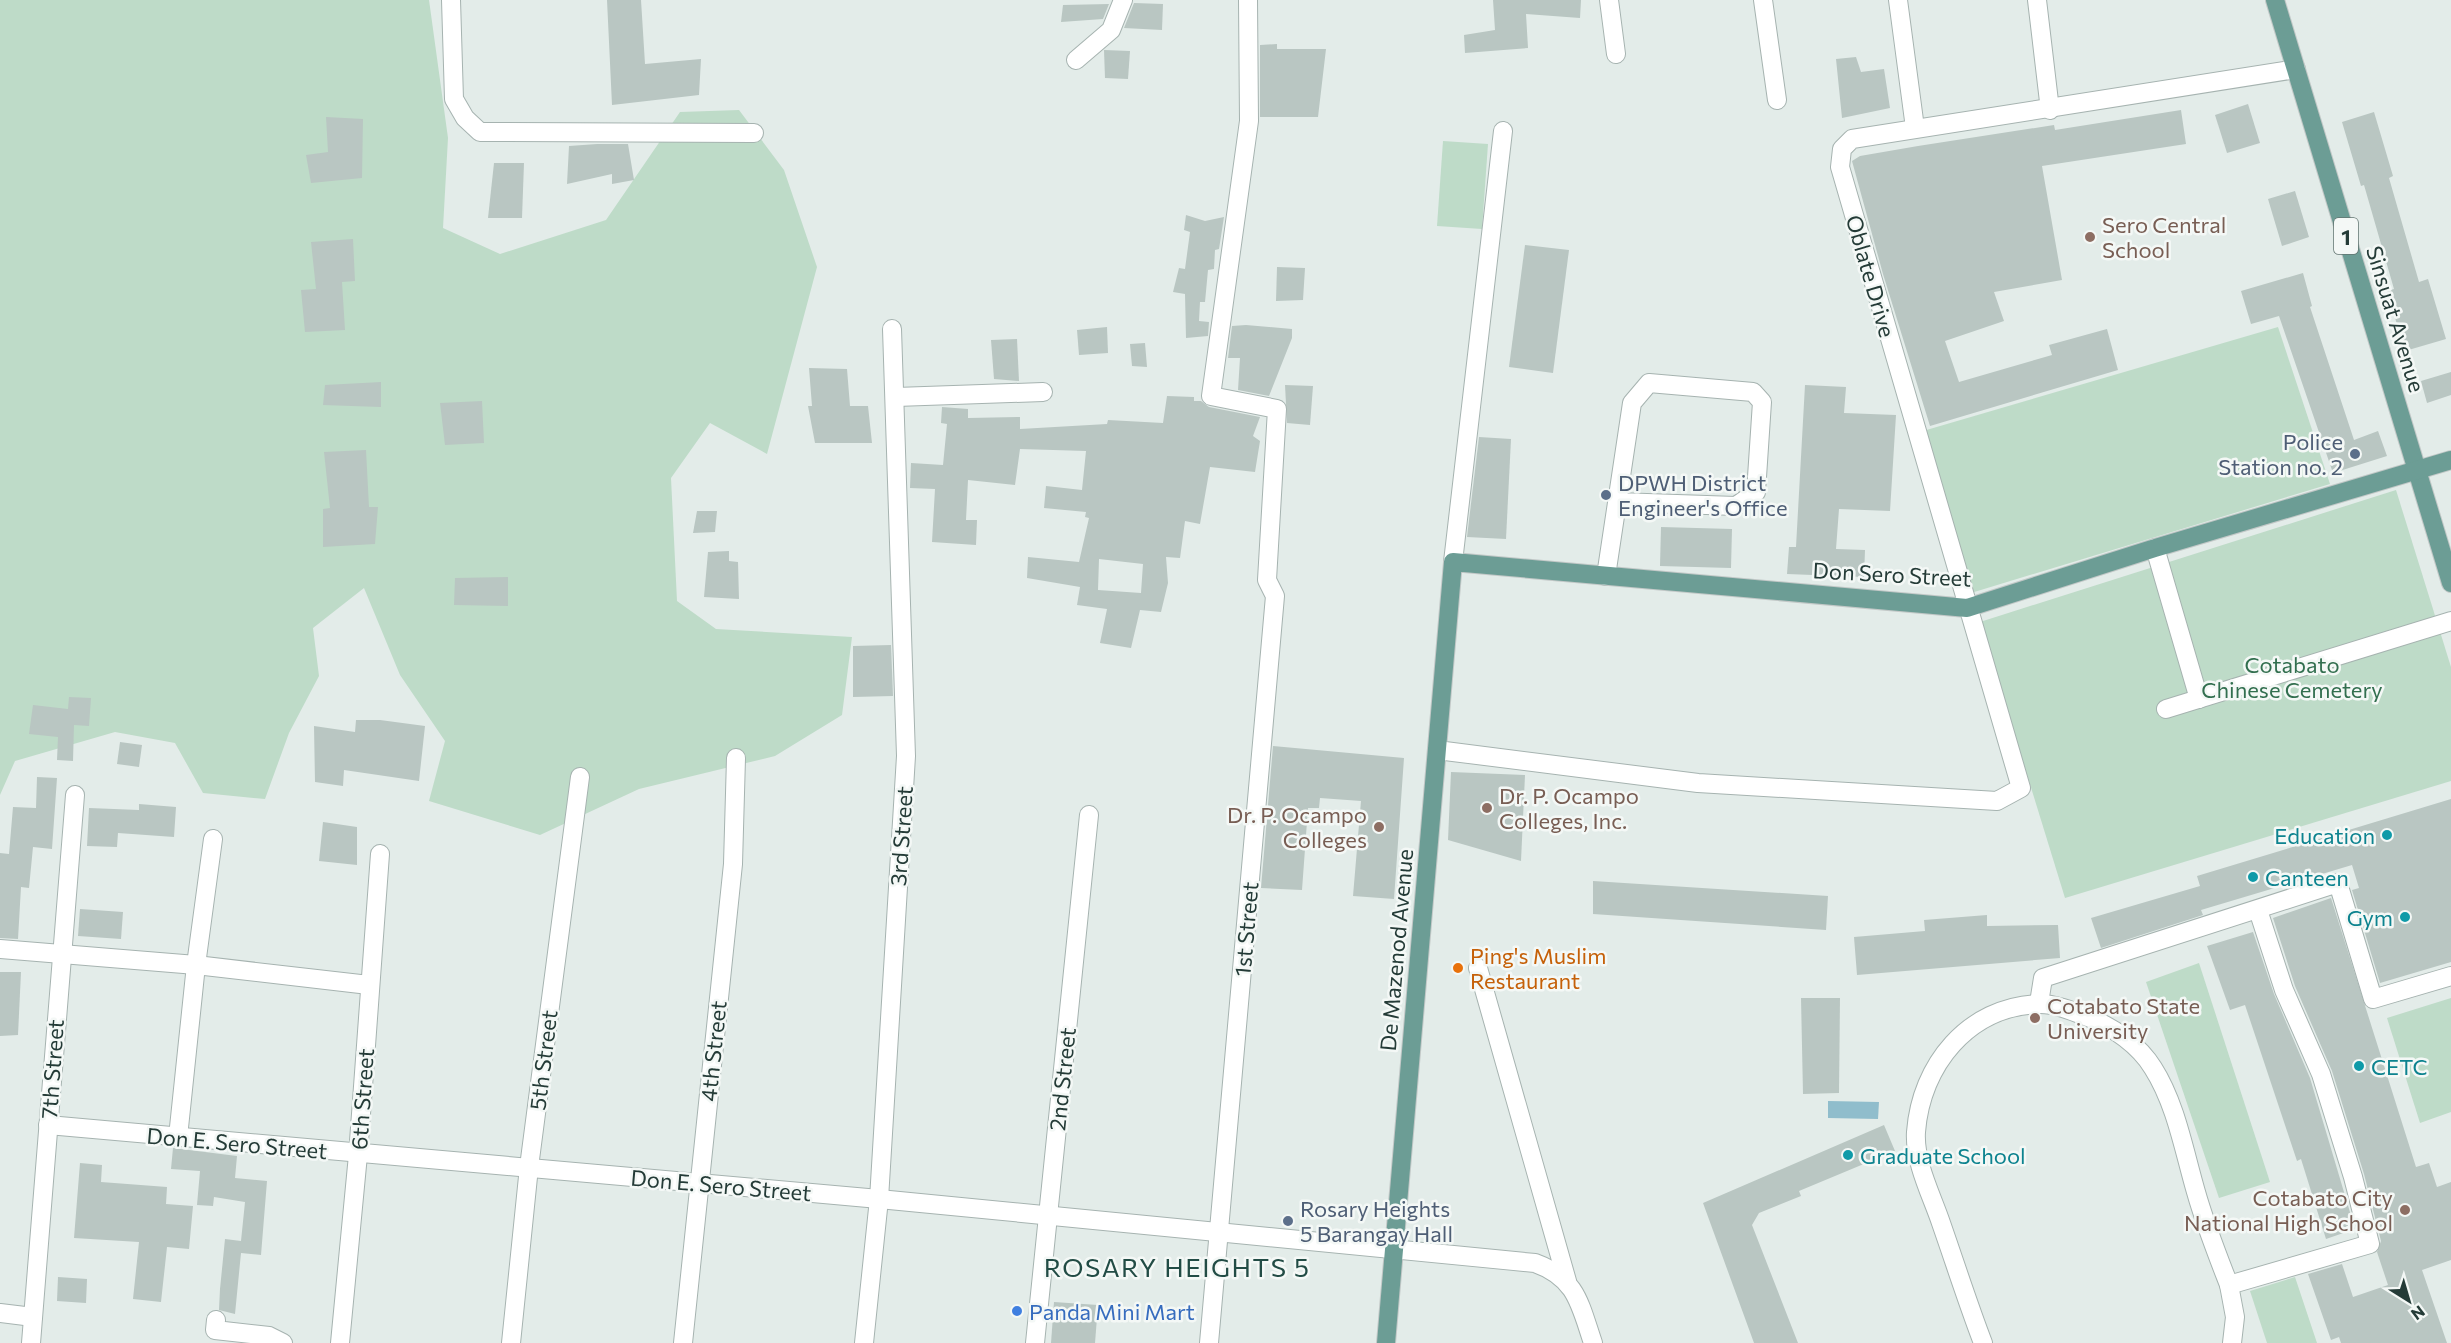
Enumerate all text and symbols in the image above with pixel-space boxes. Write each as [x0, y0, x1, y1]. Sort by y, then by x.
place label: Sero Central School [2102, 211, 2226, 263]
street label: Oblate Drive [1841, 212, 1901, 340]
road number: 1 [2334, 218, 2358, 254]
marker: Sero Central School [2083, 230, 2097, 244]
street label: Sinsuat Avenue [2361, 243, 2431, 395]
place label: Police Station no. 2 [2218, 428, 2343, 480]
marker: Police Station no. 2 [2348, 447, 2362, 461]
place label: DPWH District Engineer's Office [1618, 469, 1788, 521]
marker: DPWH District Engineer's Office [1599, 488, 1613, 502]
street label: Don Sero Street [1812, 556, 1972, 592]
park label: Cotabato Chinese Cemetery [2201, 651, 2383, 703]
place label: Dr. P. Ocampo Colleges, Inc. [1499, 782, 1639, 834]
street label: 3rd Street [884, 785, 918, 887]
place label: Dr. P. Ocampo Colleges [1227, 801, 1367, 853]
marker: Dr. P. Ocampo Colleges, Inc. [1480, 801, 1494, 815]
marker: Dr. P. Ocampo Colleges [1372, 820, 1386, 834]
place label: Education [2274, 822, 2375, 849]
marker: Education [2380, 828, 2394, 842]
street label: De Mazenod Avenue [1374, 848, 1418, 1052]
place label: Canteen [2265, 864, 2349, 891]
marker: Canteen [2246, 870, 2260, 884]
street label: 1st Street [1228, 881, 1264, 977]
place label: Gym [2347, 904, 2393, 931]
marker: Gym [2398, 910, 2412, 924]
place label: Ping's Muslim Restaurant [1470, 942, 1606, 994]
marker: Ping's Muslim Restaurant [1451, 961, 1465, 975]
place label: Cotabato State University [2047, 992, 2200, 1044]
street label: 4th Street [694, 999, 732, 1103]
street label: 5th Street [523, 1008, 563, 1112]
marker: Cotabato State University [2028, 1011, 2042, 1025]
street label: 7th Street [35, 1018, 69, 1120]
street label: 2nd Street [1043, 1026, 1081, 1132]
street label: 6th Street [345, 1047, 379, 1151]
place label: CETC [2371, 1053, 2428, 1080]
marker: CETC [2352, 1059, 2366, 1073]
street label: Don E. Sero Street [146, 1122, 328, 1164]
place label: Graduate School [1860, 1142, 2026, 1169]
marker: Graduate School [1841, 1148, 1855, 1162]
street label: Don E. Sero Street [630, 1164, 812, 1206]
place label: Cotabato City National High School [2184, 1184, 2393, 1236]
place label: Rosary Heights 5 Barangay Hall [1300, 1195, 1453, 1247]
marker: Cotabato City National High School [2398, 1203, 2412, 1217]
marker: Rosary Heights 5 Barangay Hall [1281, 1214, 1295, 1228]
district label: ROSARY HEIGHTS 5 [1044, 1251, 1310, 1282]
north arrow [2379, 1271, 2439, 1331]
place label: Panda Mini Mart [1029, 1298, 1195, 1325]
text: N [2408, 1302, 2429, 1325]
marker: Panda Mini Mart [1010, 1304, 1024, 1318]

